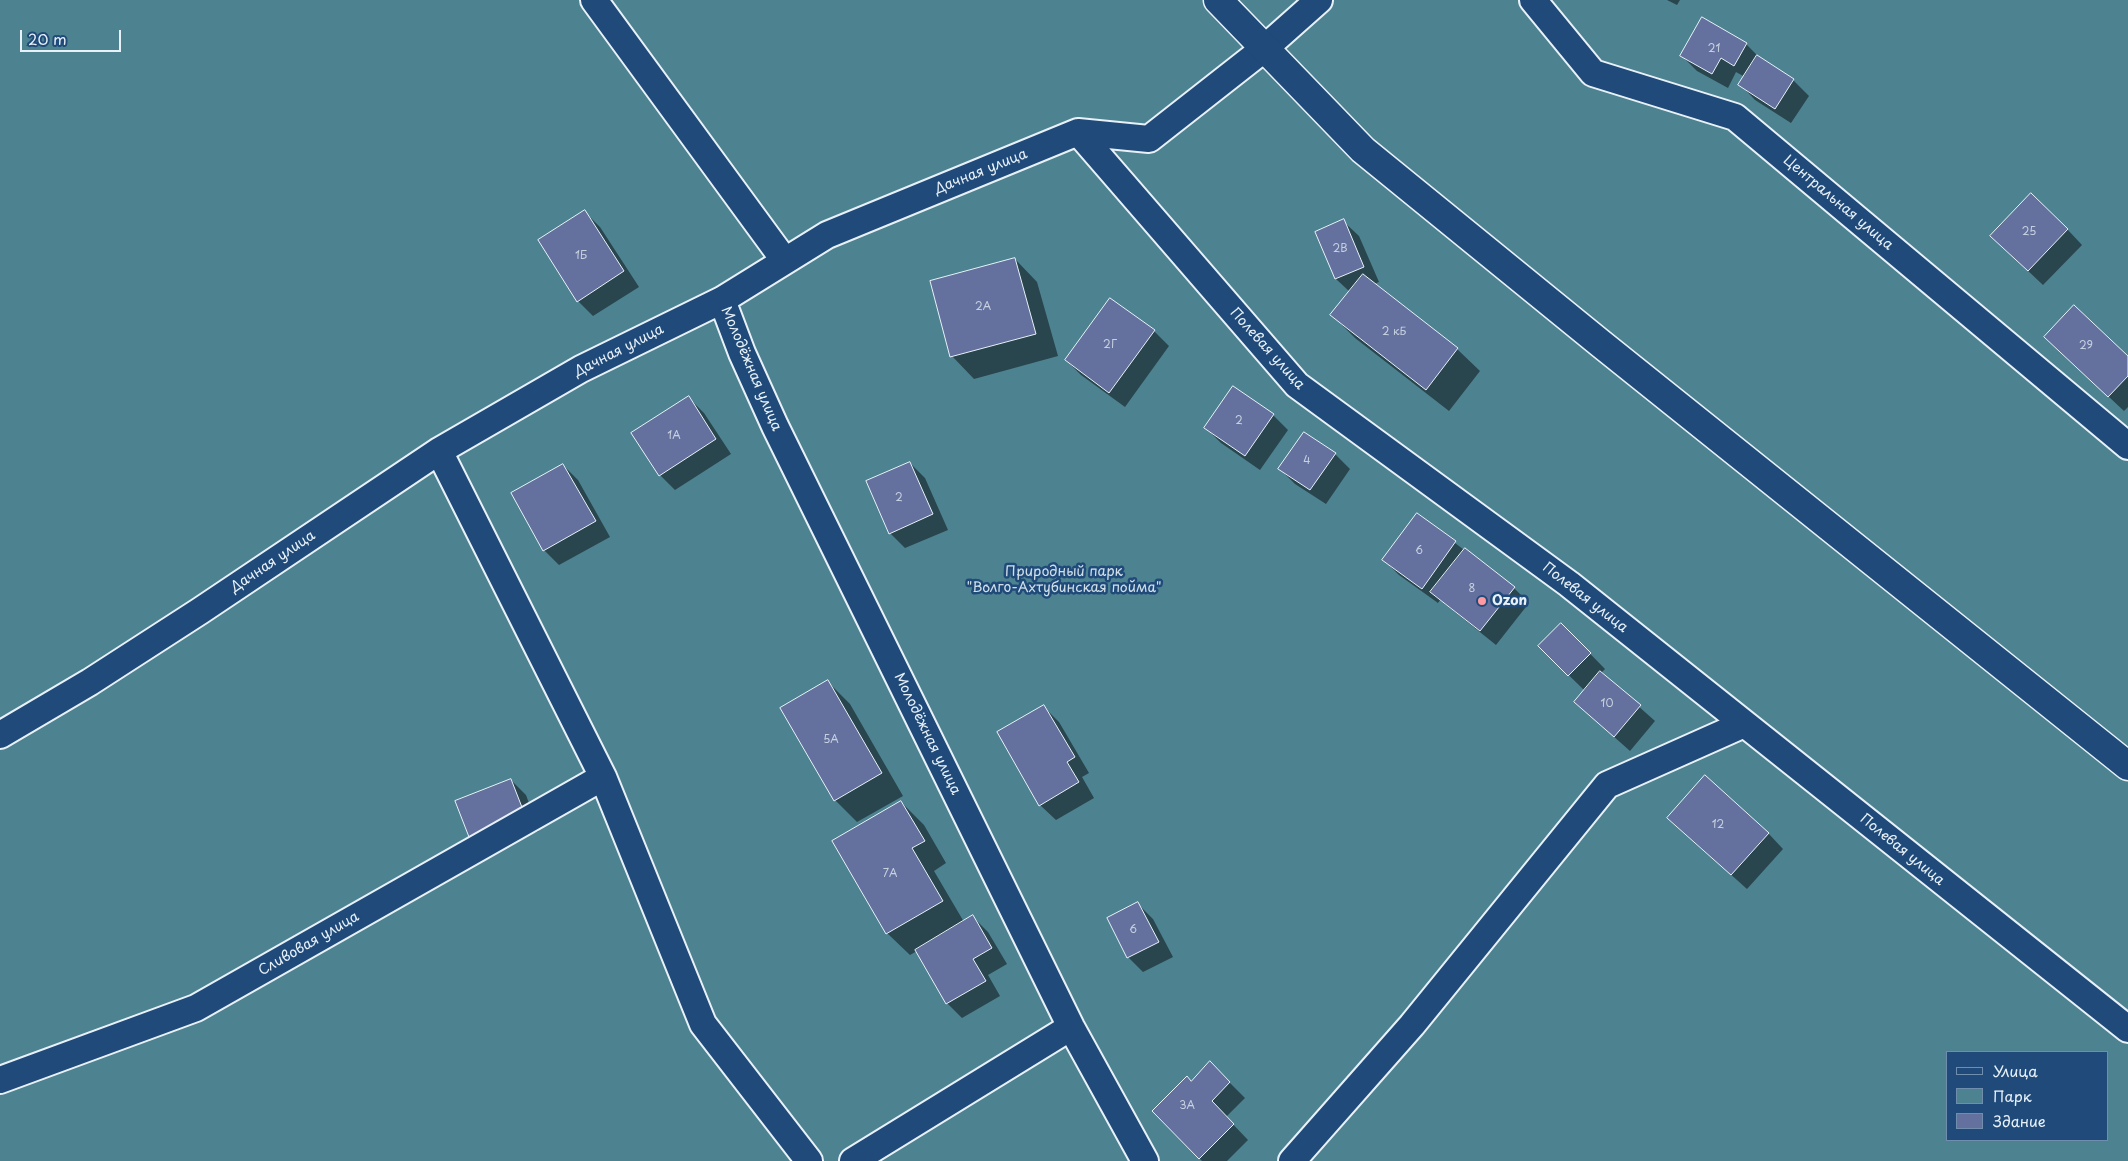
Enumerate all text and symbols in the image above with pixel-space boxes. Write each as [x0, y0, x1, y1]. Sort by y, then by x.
scale bar [22, 20, 124, 52]
text: 20 m [28, 27, 67, 50]
house number: 21 [1708, 42, 1720, 56]
street label: Дачная улица [932, 146, 1030, 198]
street label: Центральная улица [1780, 152, 1896, 254]
house number: 25 [2022, 225, 2036, 239]
house number: 2В [1332, 242, 1348, 256]
house number: 1Б [575, 249, 587, 263]
house number: 2А [975, 300, 991, 314]
street label: Молодёжная улица [717, 304, 785, 434]
street label: Полевая улица [1226, 305, 1308, 393]
street label: Дачная улица [571, 321, 667, 381]
house number: 2 кБ [1382, 325, 1406, 339]
house number: 2Г [1103, 338, 1117, 352]
house number: 29 [2079, 339, 2093, 353]
house number: 2 [1235, 414, 1243, 428]
house number: 1А [667, 429, 681, 443]
house number: 4 [1303, 454, 1311, 468]
house number: 2 [895, 491, 903, 505]
street label: Дачная улица [228, 528, 318, 596]
house number: 6 [1415, 544, 1423, 558]
street label: Полевая улица [1539, 559, 1631, 637]
park label: Природный парк "Волго-Ахтубинская пойма" [967, 564, 1161, 596]
house number: 8 [1469, 582, 1475, 596]
place label: Ozon [1492, 593, 1527, 609]
marker: Ozon [1476, 595, 1488, 607]
street label: Молодёжная улица [890, 670, 964, 798]
house number: 10 [1601, 697, 1613, 711]
house number: 5А [823, 733, 839, 747]
street label: Полевая улица [1856, 811, 1948, 889]
house number: 12 [1712, 818, 1724, 832]
house number: 7А [883, 867, 897, 881]
street label: Сливовая улица [256, 908, 362, 980]
house number: 6 [1129, 923, 1137, 937]
legend [1946, 1051, 2108, 1141]
text: Улица [1993, 1059, 2038, 1082]
text: Парк [1993, 1084, 2032, 1107]
house number: 3А [1179, 1099, 1195, 1113]
text: Здание [1993, 1109, 2046, 1132]

